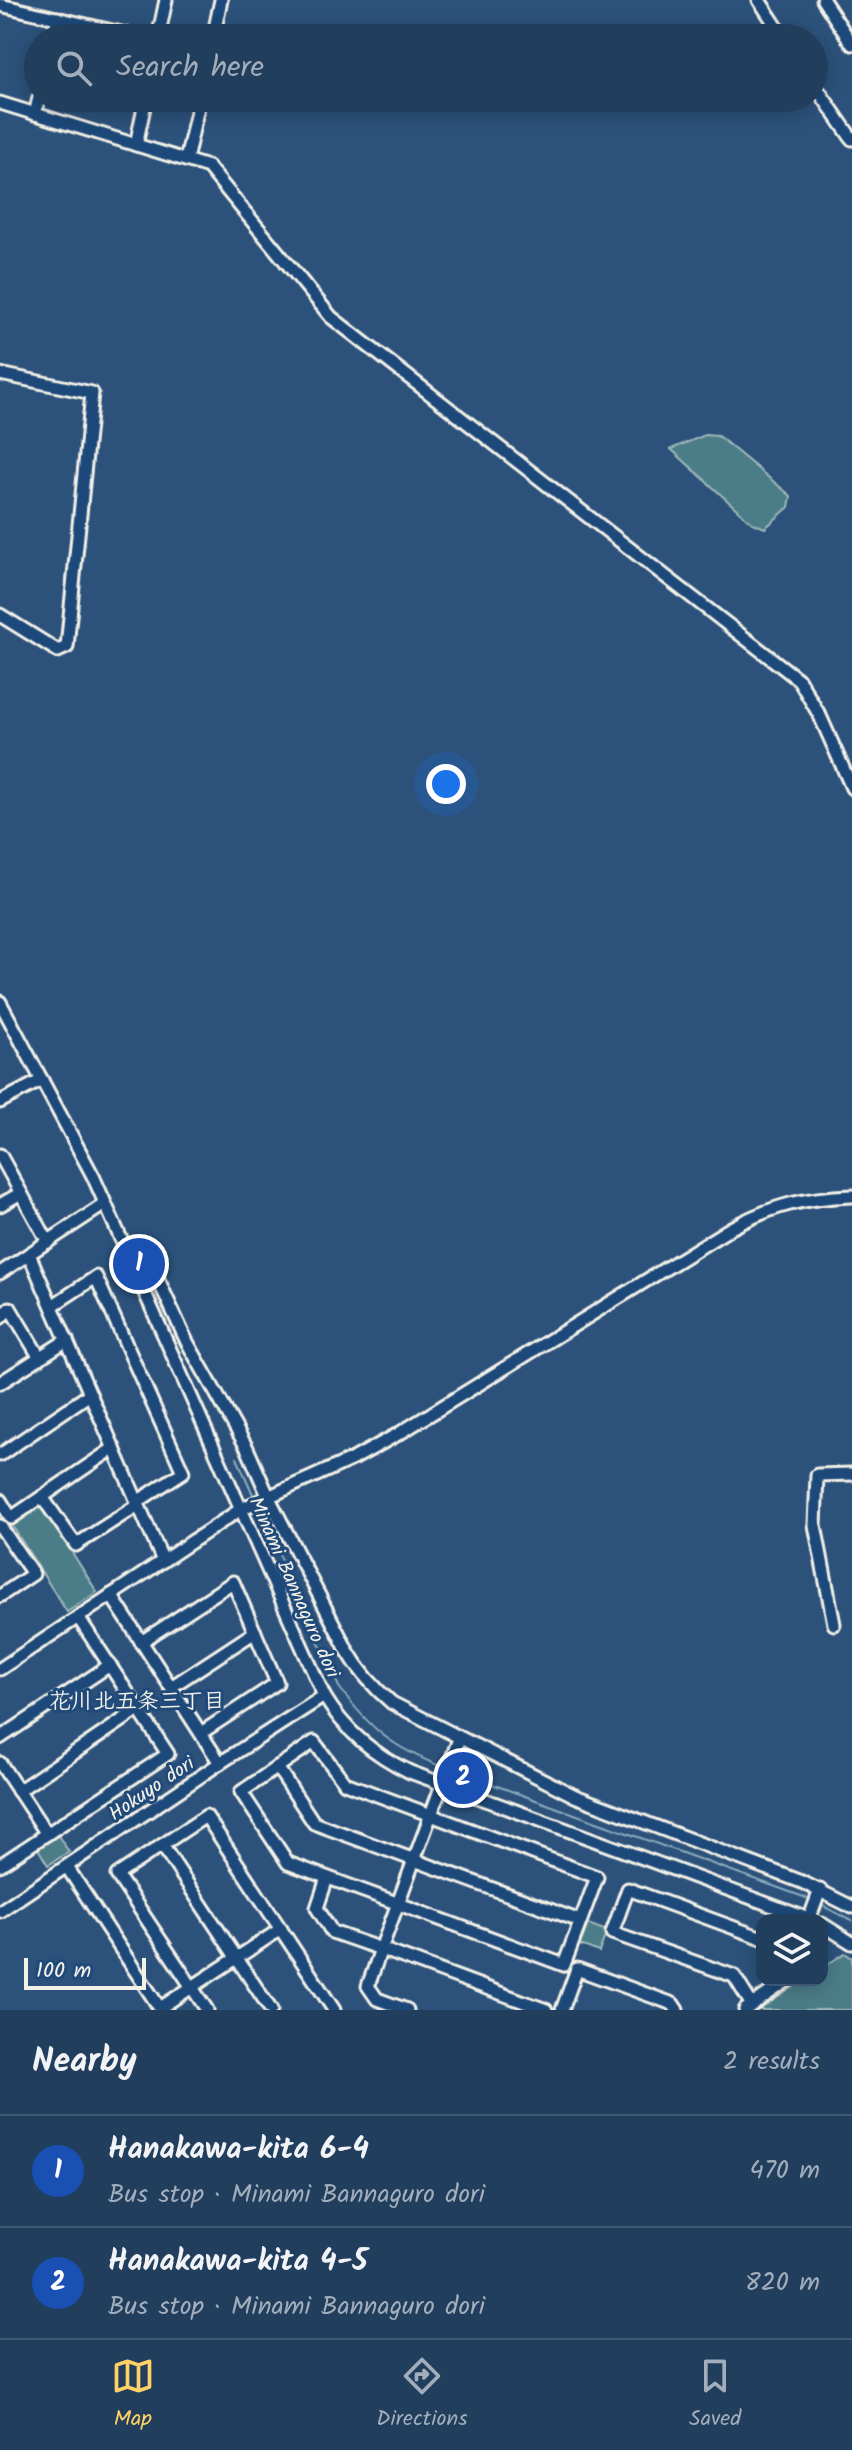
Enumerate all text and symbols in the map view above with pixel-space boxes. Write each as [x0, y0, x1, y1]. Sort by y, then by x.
search box [24, 24, 828, 112]
text: Search here [116, 44, 264, 92]
icon: search [52, 46, 96, 90]
your location [426, 764, 466, 804]
pin: 1 [113, 1234, 165, 1294]
street label: Minami Bannaguro dori [239, 1492, 348, 1685]
district label: 花川北五条三丁目 [49, 1685, 225, 1720]
street label: Hokuyo dori [102, 1748, 203, 1830]
pin: 2 [437, 1748, 489, 1808]
map controls [756, 1914, 828, 1986]
button: layers [756, 1914, 828, 1986]
scale bar [24, 1954, 146, 1990]
text: 100 m [36, 1954, 91, 1989]
text: Nearby [32, 2035, 137, 2089]
text: 2 results [723, 2041, 820, 2083]
text: Hanakawa-kita 6-4 [108, 2126, 369, 2174]
text: 1 [54, 2150, 62, 2192]
text: 470 m [750, 2150, 820, 2192]
text: Bus stop · Minami Bannaguro dori [108, 2174, 485, 2216]
text: Hanakawa-kita 4-5 [108, 2238, 368, 2286]
text: 2 [50, 2262, 66, 2304]
text: 820 m [745, 2262, 820, 2304]
text: Bus stop · Minami Bannaguro dori [108, 2286, 485, 2328]
tab: Map [111, 2354, 155, 2437]
tab: Directions [376, 2354, 468, 2437]
tab: Saved [689, 2354, 741, 2437]

